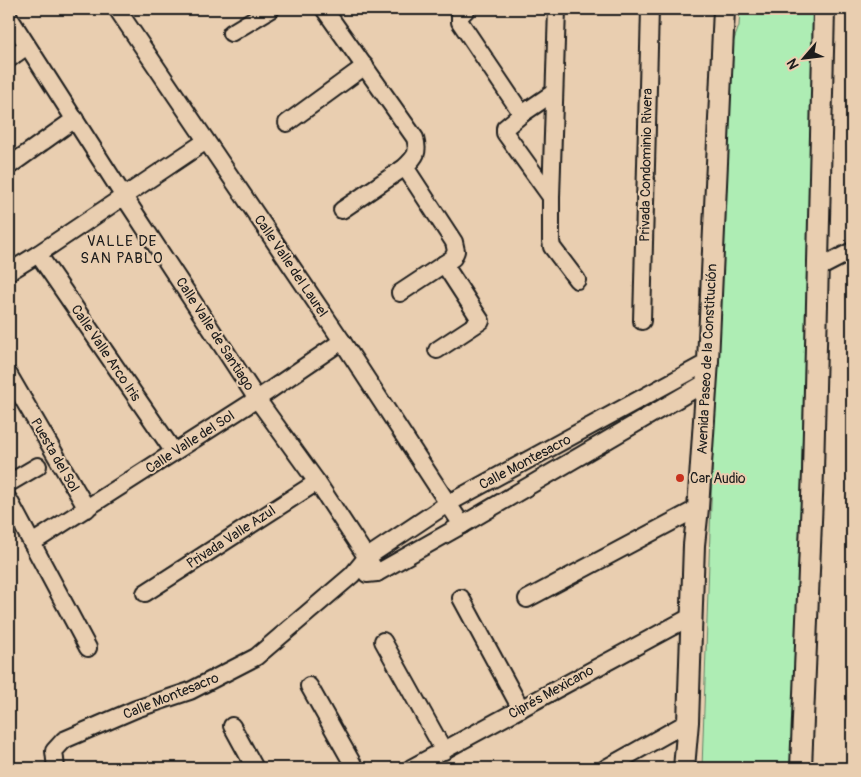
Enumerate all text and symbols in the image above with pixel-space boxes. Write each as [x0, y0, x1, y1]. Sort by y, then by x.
north arrow [778, 32, 828, 82]
text: N [783, 56, 803, 72]
street label: Privada Condominio Rivera [636, 88, 656, 242]
street label: Calle Valle del Laurel [250, 212, 332, 320]
district label: VALLE DE SAN PABLO [80, 232, 164, 268]
street label: Avenida Paseo de la Constitución [694, 263, 720, 455]
street label: Calle Valle de Santiago [172, 274, 258, 394]
street label: Calle Valle Arco Iris [67, 302, 145, 405]
street label: Calle Valle del Sol [142, 407, 238, 477]
street label: Puesta del Sol [27, 415, 83, 495]
street label: Calle Montesacro [476, 430, 574, 493]
place label: Car Audio [690, 470, 746, 487]
marker: Car Audio [674, 472, 686, 484]
street label: Privada Valle Azul [183, 502, 279, 572]
street label: Ciprés Mexicano [505, 661, 597, 722]
street label: Calle Montesacro [121, 669, 222, 723]

